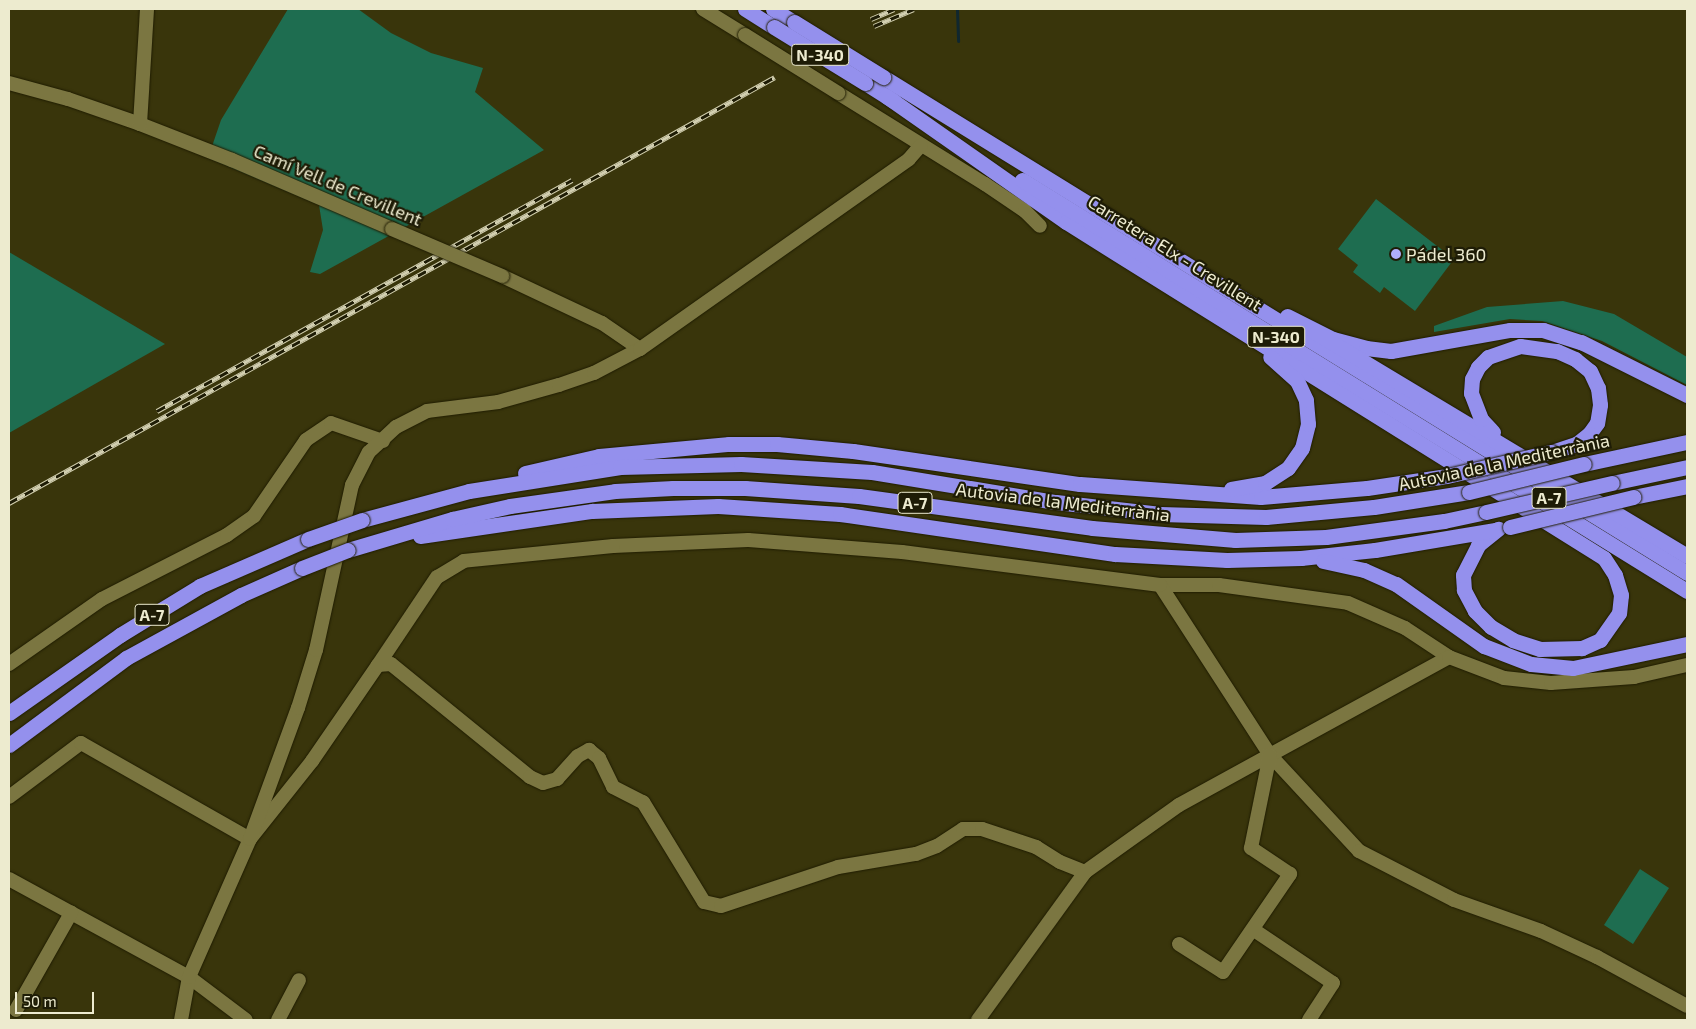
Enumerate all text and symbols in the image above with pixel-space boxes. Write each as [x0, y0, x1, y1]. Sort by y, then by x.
road number: N-340 [790, 42, 850, 68]
street label: Camí Vell de Crevillent [250, 140, 426, 230]
street label: Carretera Elx - Crevillent [1084, 191, 1266, 315]
place label: Pádel 360 [1406, 243, 1487, 265]
marker: Pádel 360 [1390, 248, 1402, 260]
road number: N-340 [1246, 324, 1306, 351]
street label: Autovia de la Mediterrània [1396, 429, 1612, 495]
street label: Autovia de la Mediterrània [955, 478, 1171, 526]
road number: A-7 [1532, 484, 1566, 512]
road number: A-7 [898, 489, 932, 516]
road number: A-7 [134, 602, 170, 628]
scale bar [18, 982, 96, 1014]
text: 50 m [23, 992, 57, 1010]

